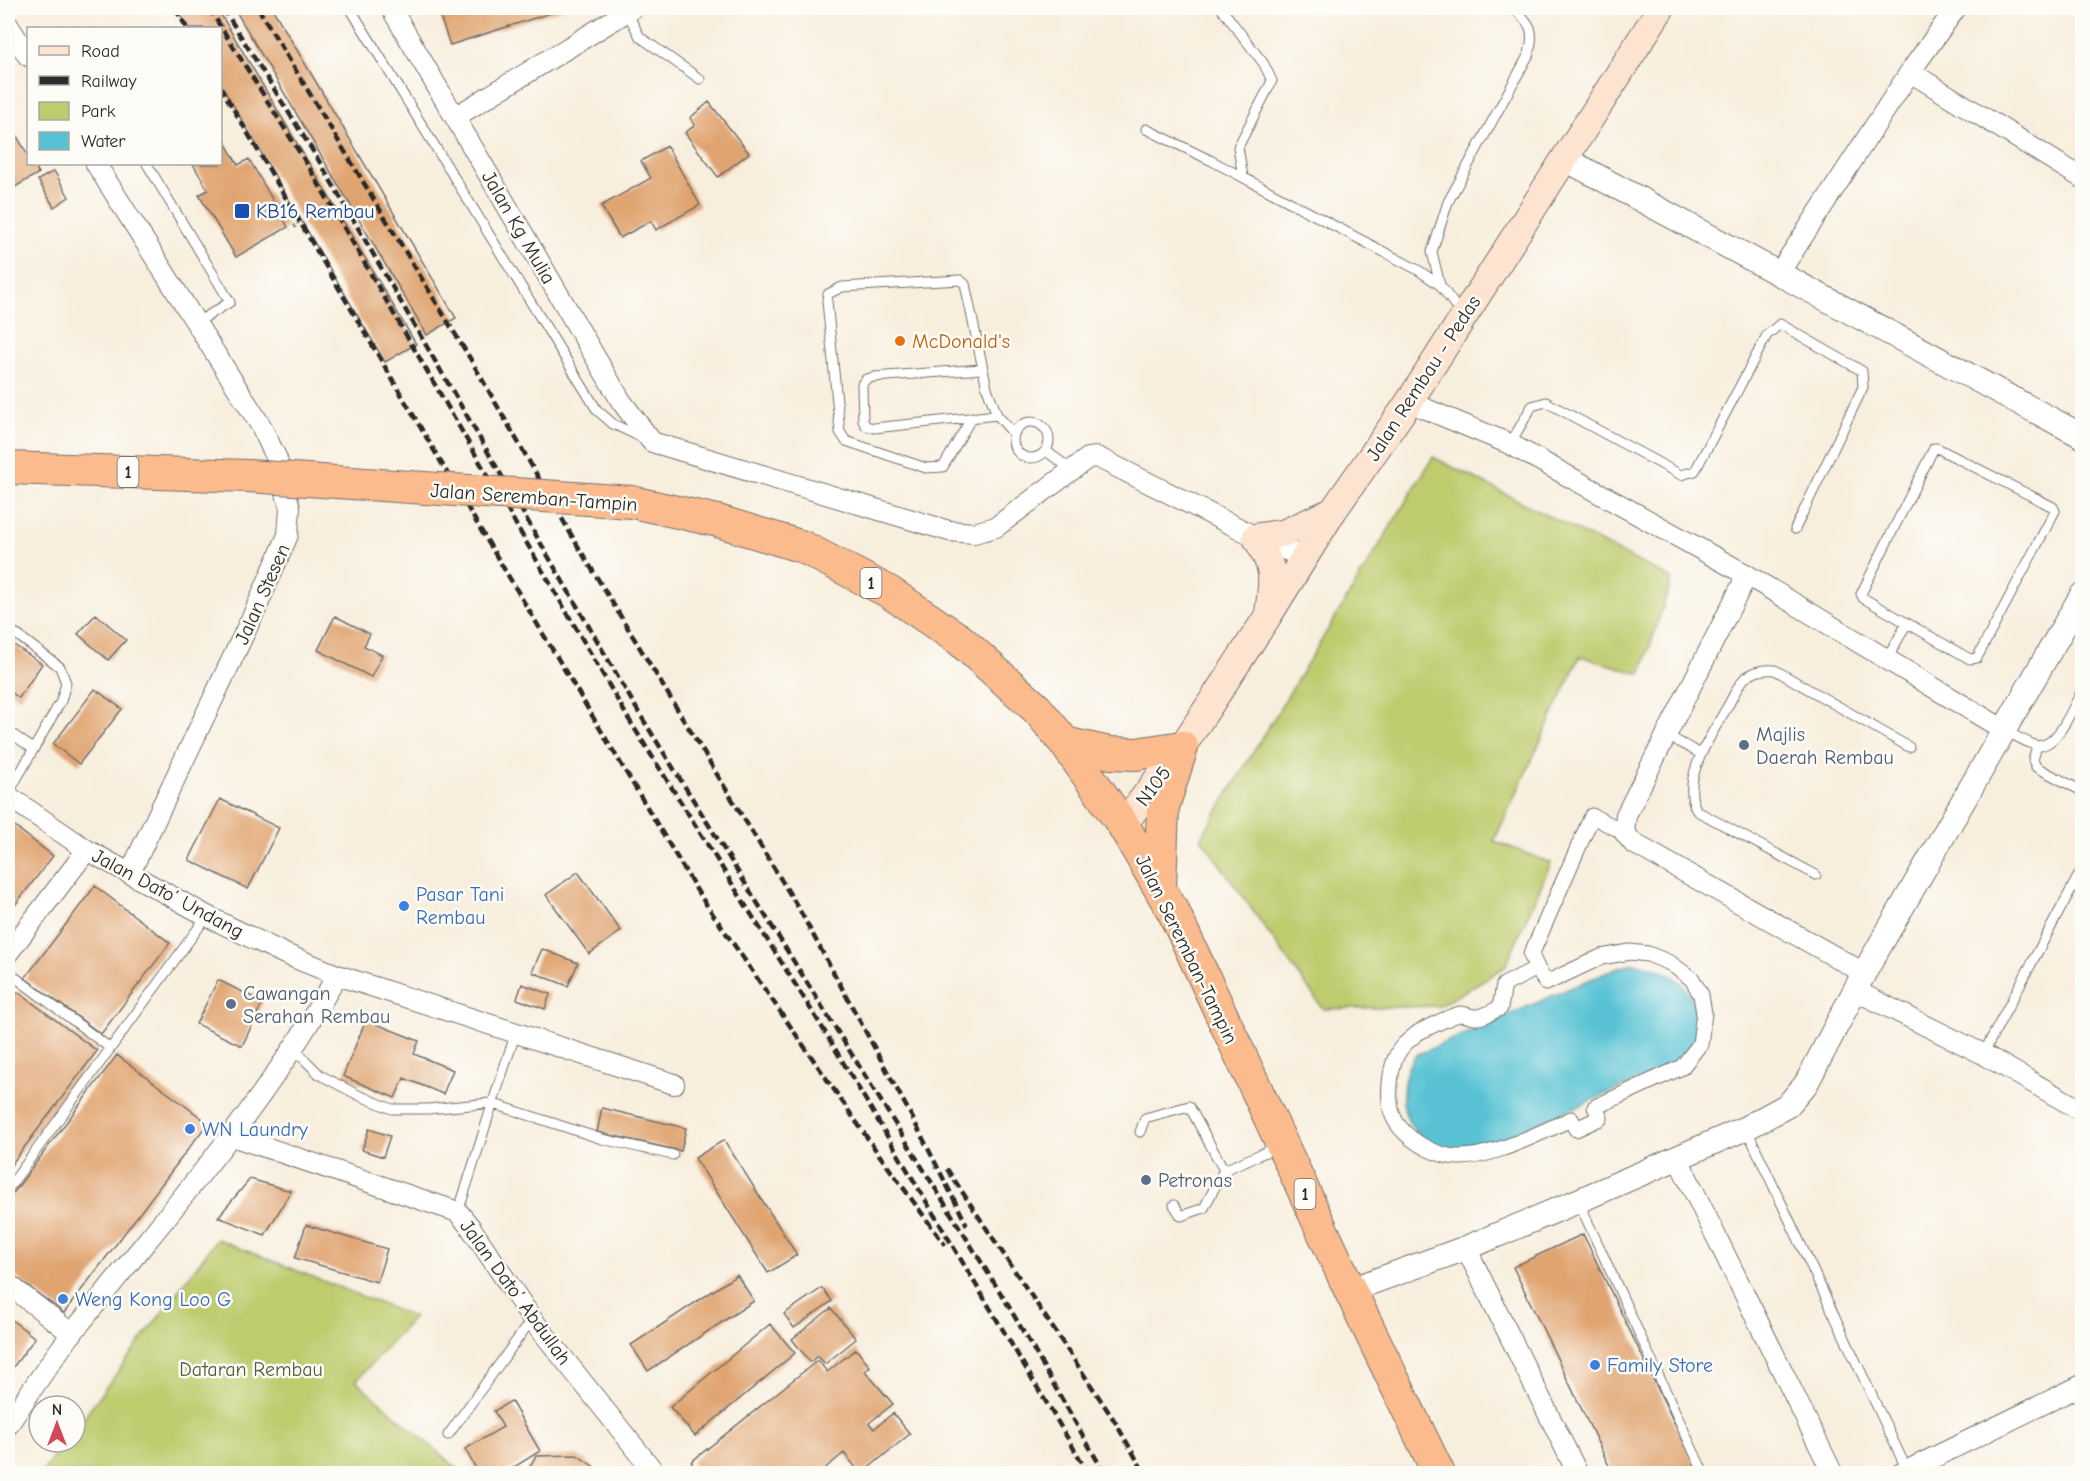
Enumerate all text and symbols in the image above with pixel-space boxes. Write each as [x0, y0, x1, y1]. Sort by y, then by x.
legend [27, 27, 222, 165]
text: Road [81, 41, 120, 62]
text: Railway [81, 71, 138, 92]
text: Park [81, 101, 116, 122]
text: Water [81, 131, 126, 152]
street label: Jalan Kg Mulia [477, 167, 560, 288]
place label: KB16 Rembau [256, 200, 375, 223]
marker: KB16 Rembau [233, 202, 251, 220]
street label: Jalan Rembau - Pedas [1361, 291, 1485, 465]
place label: McDonald's [912, 330, 1010, 353]
marker: McDonald's [893, 334, 907, 348]
road number: 1 [118, 457, 138, 487]
street label: Jalan Seremban-Tampin [430, 479, 638, 516]
street label: Jalan Stesen [230, 540, 295, 648]
road number: 1 [860, 568, 882, 598]
place label: Majlis Daerah Rembau [1756, 723, 1894, 769]
marker: Majlis Daerah Rembau [1737, 738, 1751, 752]
street label: N105 [1131, 762, 1176, 811]
street label: Jalan Dato’ Undang [88, 844, 247, 943]
street label: Jalan Seremban-Tampin [1131, 851, 1242, 1048]
place label: Pasar Tani Rembau [416, 883, 504, 929]
marker: Pasar Tani Rembau [397, 899, 411, 913]
place label: Cawangan Serahan Rembau [243, 982, 390, 1028]
marker: Cawangan Serahan Rembau [224, 997, 238, 1011]
place label: WN Laundry [202, 1118, 308, 1141]
marker: WN Laundry [183, 1122, 197, 1136]
place label: Petronas [1158, 1169, 1232, 1192]
marker: Petronas [1139, 1173, 1153, 1187]
road number: 1 [1294, 1179, 1316, 1209]
street label: Jalan Dato’ Abdullah [455, 1215, 576, 1369]
place label: Weng Kong Loo G [75, 1288, 231, 1311]
marker: Weng Kong Loo G [56, 1292, 70, 1306]
place label: Family Store [1607, 1354, 1713, 1377]
park label: Dataran Rembau [179, 1358, 323, 1381]
marker: Family Store [1588, 1358, 1602, 1372]
north arrow [27, 1394, 87, 1454]
text: N [52, 1401, 62, 1419]

